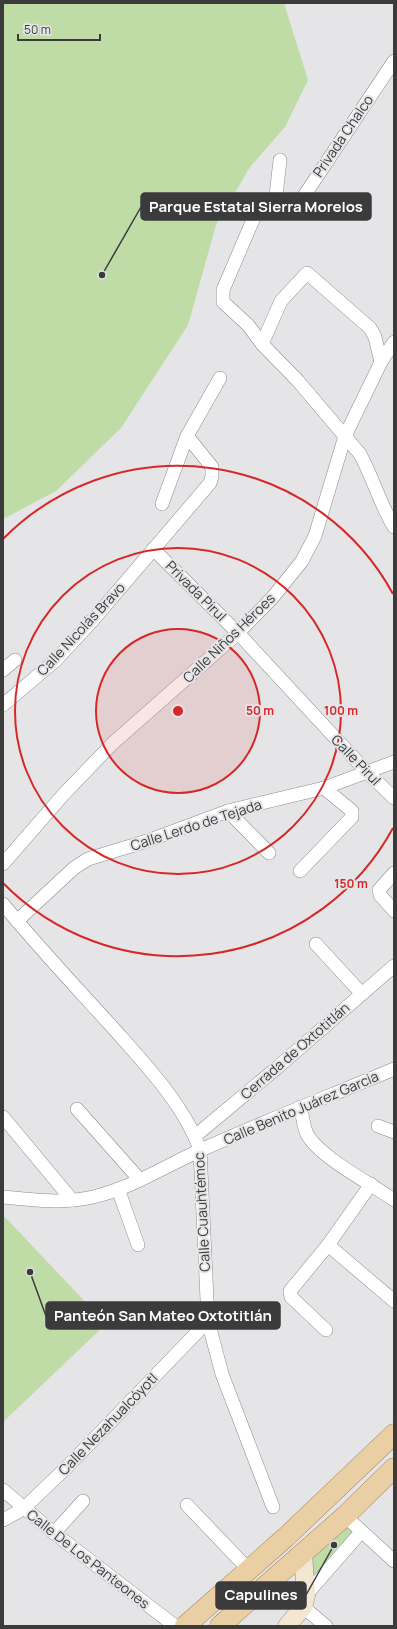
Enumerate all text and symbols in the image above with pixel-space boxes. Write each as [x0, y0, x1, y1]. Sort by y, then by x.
scale bar [18, 16, 100, 42]
text: 50 m [24, 21, 51, 38]
street label: Privada Chalco [308, 91, 377, 181]
callout: Parque Estatal Sierra Morelos [141, 193, 371, 220]
text: Parque Estatal Sierra Morelos [149, 196, 363, 217]
street label: Privada Pirul [162, 556, 231, 625]
street label: Calle Nicolás Bravo [32, 578, 129, 679]
street label: Calle Niños Héroes [178, 589, 279, 687]
text: 50 m [246, 702, 274, 719]
text: 100 m [324, 702, 358, 719]
centre of rings [171, 704, 185, 718]
street label: Calle Pirul [327, 730, 385, 789]
street label: Calle Lerdo de Tejada [128, 794, 264, 855]
text: 150 m [334, 875, 368, 892]
street label: Cerrada de Oxtotitlán [236, 998, 353, 1103]
street label: Calle Benito Juárez Garcia [220, 1066, 381, 1149]
street label: Calle Cuauhtémoc [189, 1152, 214, 1272]
callout: Panteón San Mateo Oxtotitlán [46, 1302, 280, 1329]
text: Panteón San Mateo Oxtotitlán [54, 1305, 272, 1326]
street label: Calle Nezahualcóyotl [54, 1368, 161, 1479]
street label: Calle De Los Panteones [23, 1505, 154, 1613]
callout: Capulines [216, 1582, 306, 1609]
text: Capulines [224, 1584, 298, 1605]

